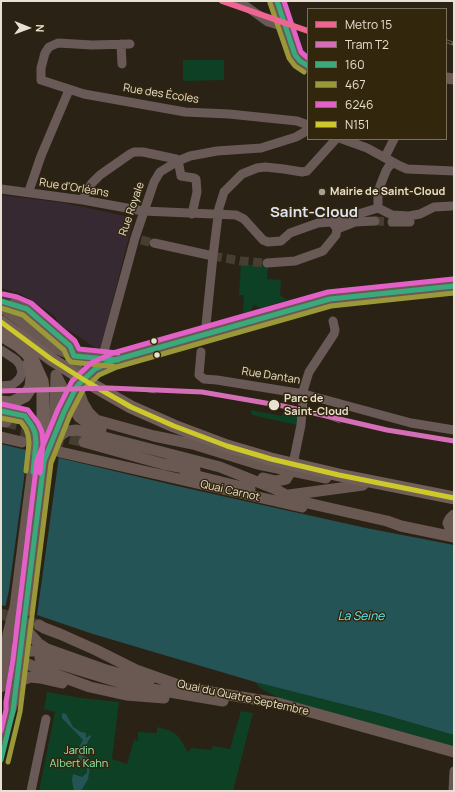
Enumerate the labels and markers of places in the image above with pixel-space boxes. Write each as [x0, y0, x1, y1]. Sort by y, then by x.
place label: Mairie de Saint-Cloud [330, 185, 445, 199]
marker: Mairie de Saint-Cloud [317, 187, 327, 197]
unlabelled marker [149, 336, 159, 346]
unlabelled marker [152, 350, 162, 360]
place label: Parc de Saint-Cloud [284, 392, 349, 418]
marker: Parc de Saint-Cloud [267, 398, 281, 412]

